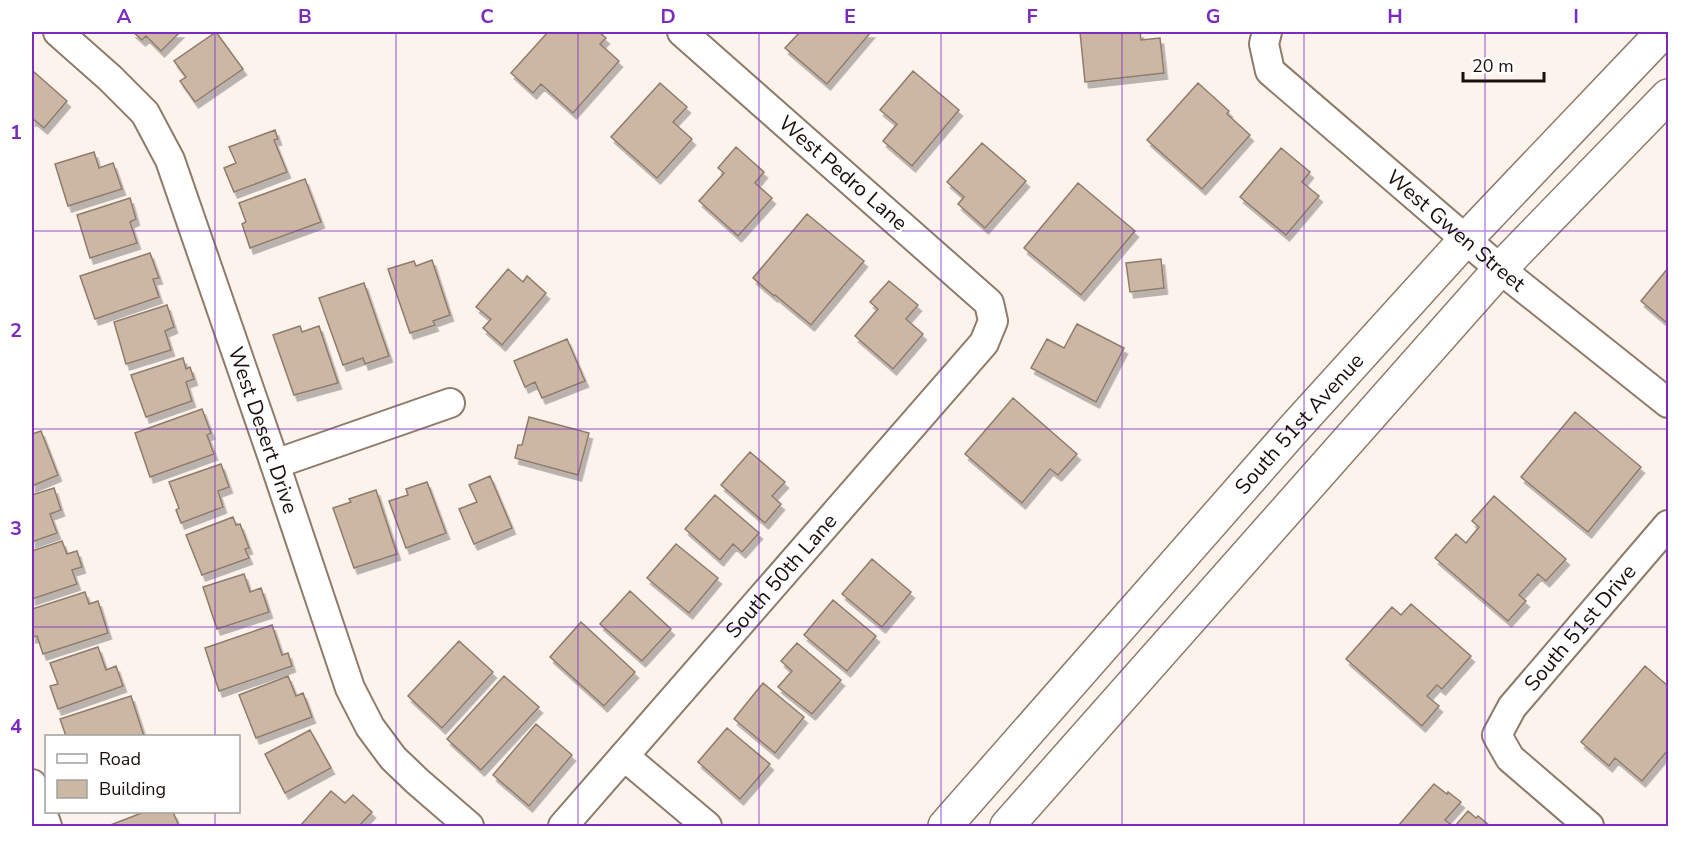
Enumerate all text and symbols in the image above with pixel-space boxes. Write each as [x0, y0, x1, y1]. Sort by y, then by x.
text: A [117, 3, 132, 30]
text: B [298, 3, 312, 30]
text: C [480, 3, 494, 30]
text: D [660, 3, 676, 30]
text: E [844, 3, 856, 30]
text: F [1026, 3, 1038, 30]
text: G [1206, 3, 1220, 30]
text: H [1387, 3, 1403, 30]
text: I [1573, 3, 1579, 30]
scale bar [1463, 45, 1544, 83]
text: 20 m [1472, 54, 1514, 78]
street label: West Pedro Lane [773, 109, 913, 237]
text: 1 [10, 119, 22, 146]
street label: West Gwen Street [1380, 163, 1532, 298]
text: 2 [10, 317, 22, 344]
street label: West Desert Drive [222, 343, 305, 517]
street label: South 51st Avenue [1229, 347, 1370, 500]
street label: South 50th Lane [719, 507, 843, 644]
text: 3 [10, 515, 22, 542]
street label: South 51st Drive [1518, 558, 1642, 697]
text: 4 [10, 713, 22, 740]
legend [45, 735, 240, 813]
text: Road [99, 747, 141, 771]
text: Building [99, 777, 166, 801]

